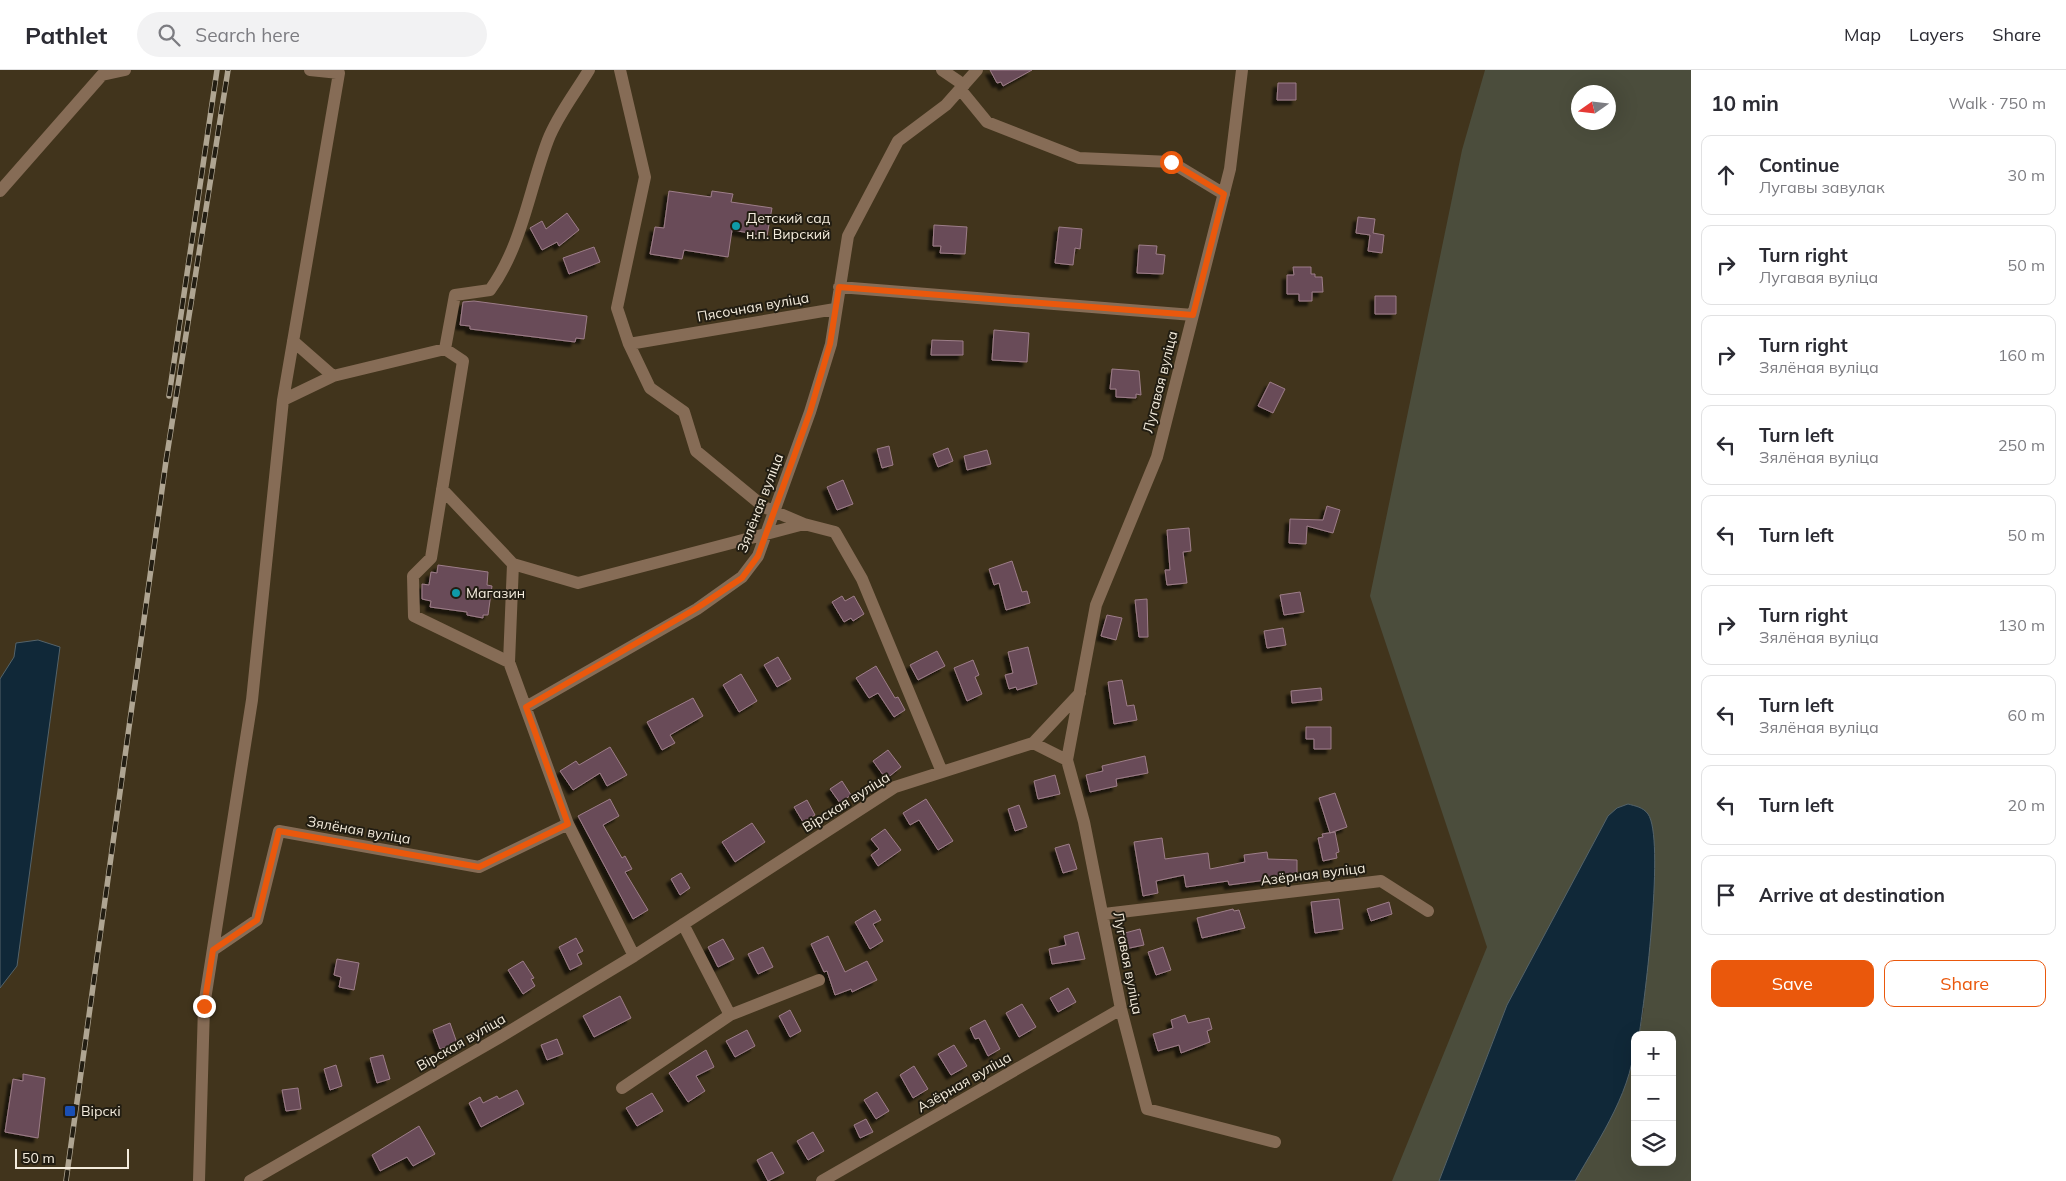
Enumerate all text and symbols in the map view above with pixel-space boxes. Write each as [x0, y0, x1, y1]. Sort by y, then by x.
search box [137, 12, 487, 57]
text: Pathlet [25, 20, 107, 50]
icon: search [155, 21, 183, 49]
text: Search here [195, 23, 300, 47]
text: Map [1844, 23, 1881, 46]
text: Layers [1909, 23, 1964, 46]
text: Share [1992, 23, 2041, 46]
north arrow [1571, 85, 1616, 130]
text: 10 min [1711, 90, 1779, 116]
text: Walk · 750 m [1948, 93, 2046, 113]
route start [1160, 151, 1183, 174]
text: Continue [1759, 153, 1839, 177]
icon: ahead [1712, 161, 1740, 189]
text: 30 m [2008, 165, 2045, 185]
text: Лугавы завулак [1759, 177, 1885, 197]
place label: Детский сад н.п. Вирский [746, 209, 831, 243]
marker: Детский сад н.п. Вирский [730, 220, 742, 232]
text: Turn right [1759, 243, 1848, 267]
icon: right [1712, 251, 1740, 279]
text: 50 m [2008, 255, 2045, 275]
text: Лугавая вуліца [1759, 267, 1878, 287]
street label: Пясочная вуліца [696, 288, 810, 326]
street label: Лугавая вуліца [1139, 329, 1181, 435]
text: Turn right [1759, 333, 1848, 357]
icon: right [1712, 341, 1740, 369]
text: 160 m [1998, 345, 2045, 365]
text: Зялёная вуліца [1759, 357, 1879, 377]
text: Turn left [1759, 423, 1834, 447]
icon: left [1712, 431, 1740, 459]
text: 250 m [1998, 435, 2045, 455]
text: Зялёная вуліца [1759, 447, 1879, 467]
street label: Зялёная вуліца [733, 451, 787, 555]
icon: left [1712, 521, 1740, 549]
text: Turn left [1759, 523, 1834, 547]
text: 50 m [2008, 525, 2045, 545]
place label: Магазин [466, 584, 525, 602]
marker: Магазин [450, 587, 462, 599]
text: Turn right [1759, 603, 1848, 627]
icon: right [1712, 611, 1740, 639]
text: 130 m [1998, 615, 2045, 635]
text: Зялёная вуліца [1759, 627, 1879, 647]
text: Turn left [1759, 693, 1834, 717]
icon: left [1712, 701, 1740, 729]
text: 60 m [2008, 705, 2045, 725]
text: Зялёная вуліца [1759, 717, 1879, 737]
street label: Вірская вуліца [799, 768, 893, 836]
icon: left [1712, 791, 1740, 819]
text: Turn left [1759, 793, 1834, 817]
text: 20 m [2008, 795, 2045, 815]
street label: Зялёная вуліца [306, 812, 412, 848]
street label: Азёрная вуліца [1259, 859, 1367, 889]
icon: arrive [1712, 881, 1740, 909]
text: Arrive at destination [1759, 883, 1945, 907]
street label: Лугавая вуліца [1109, 910, 1147, 1016]
button: Save [1711, 960, 1874, 1007]
button: Share [1884, 960, 2046, 1007]
route end [193, 995, 216, 1018]
street label: Вірская вуліца [413, 1009, 509, 1075]
map controls [1631, 1031, 1676, 1166]
button: + [1631, 1031, 1676, 1076]
street label: Азёрная вуліца [914, 1048, 1014, 1116]
button: − [1631, 1076, 1676, 1121]
place label: Вірскі [81, 1102, 121, 1120]
marker: Вірскі [63, 1104, 77, 1118]
button: layers [1631, 1121, 1676, 1166]
scale bar [15, 1146, 129, 1169]
text: 50 m [22, 1149, 55, 1167]

